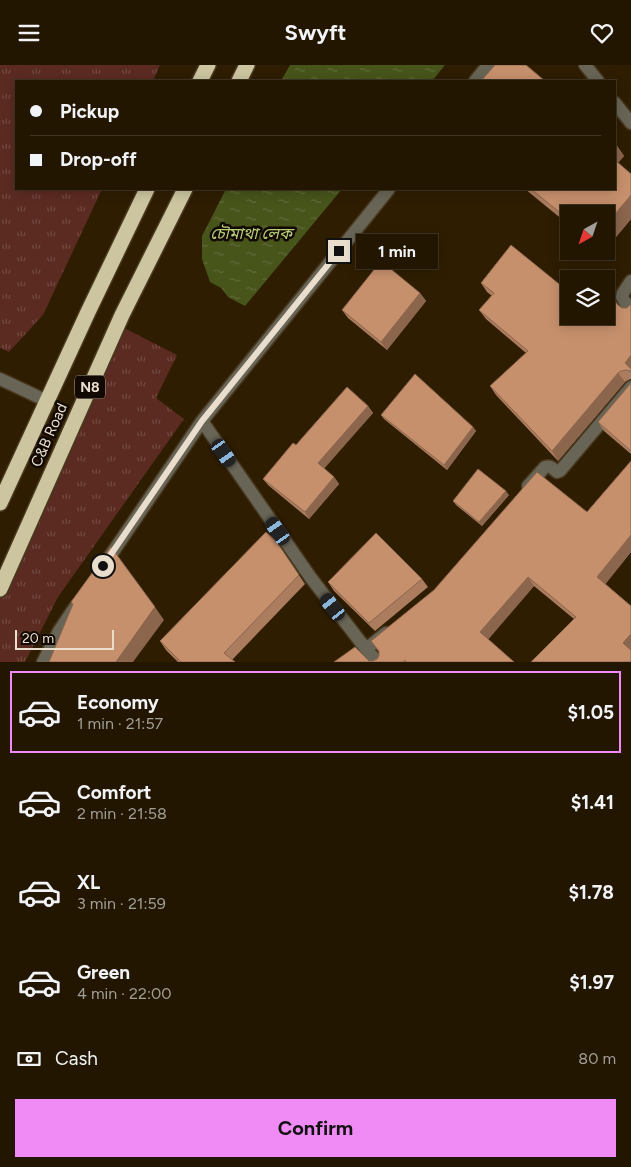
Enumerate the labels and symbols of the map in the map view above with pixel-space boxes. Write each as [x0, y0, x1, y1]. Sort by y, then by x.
north arrow [560, 205, 615, 260]
water label: চৌমাথা লেক [210, 224, 295, 243]
callout: 1 min [356, 233, 439, 269]
route end [328, 240, 350, 262]
road number: N8 [75, 376, 105, 399]
street label: C&B Road [27, 400, 71, 470]
car [209, 436, 238, 470]
car [263, 514, 292, 548]
route start [92, 555, 114, 577]
car [317, 591, 348, 623]
scale bar [15, 627, 114, 650]

